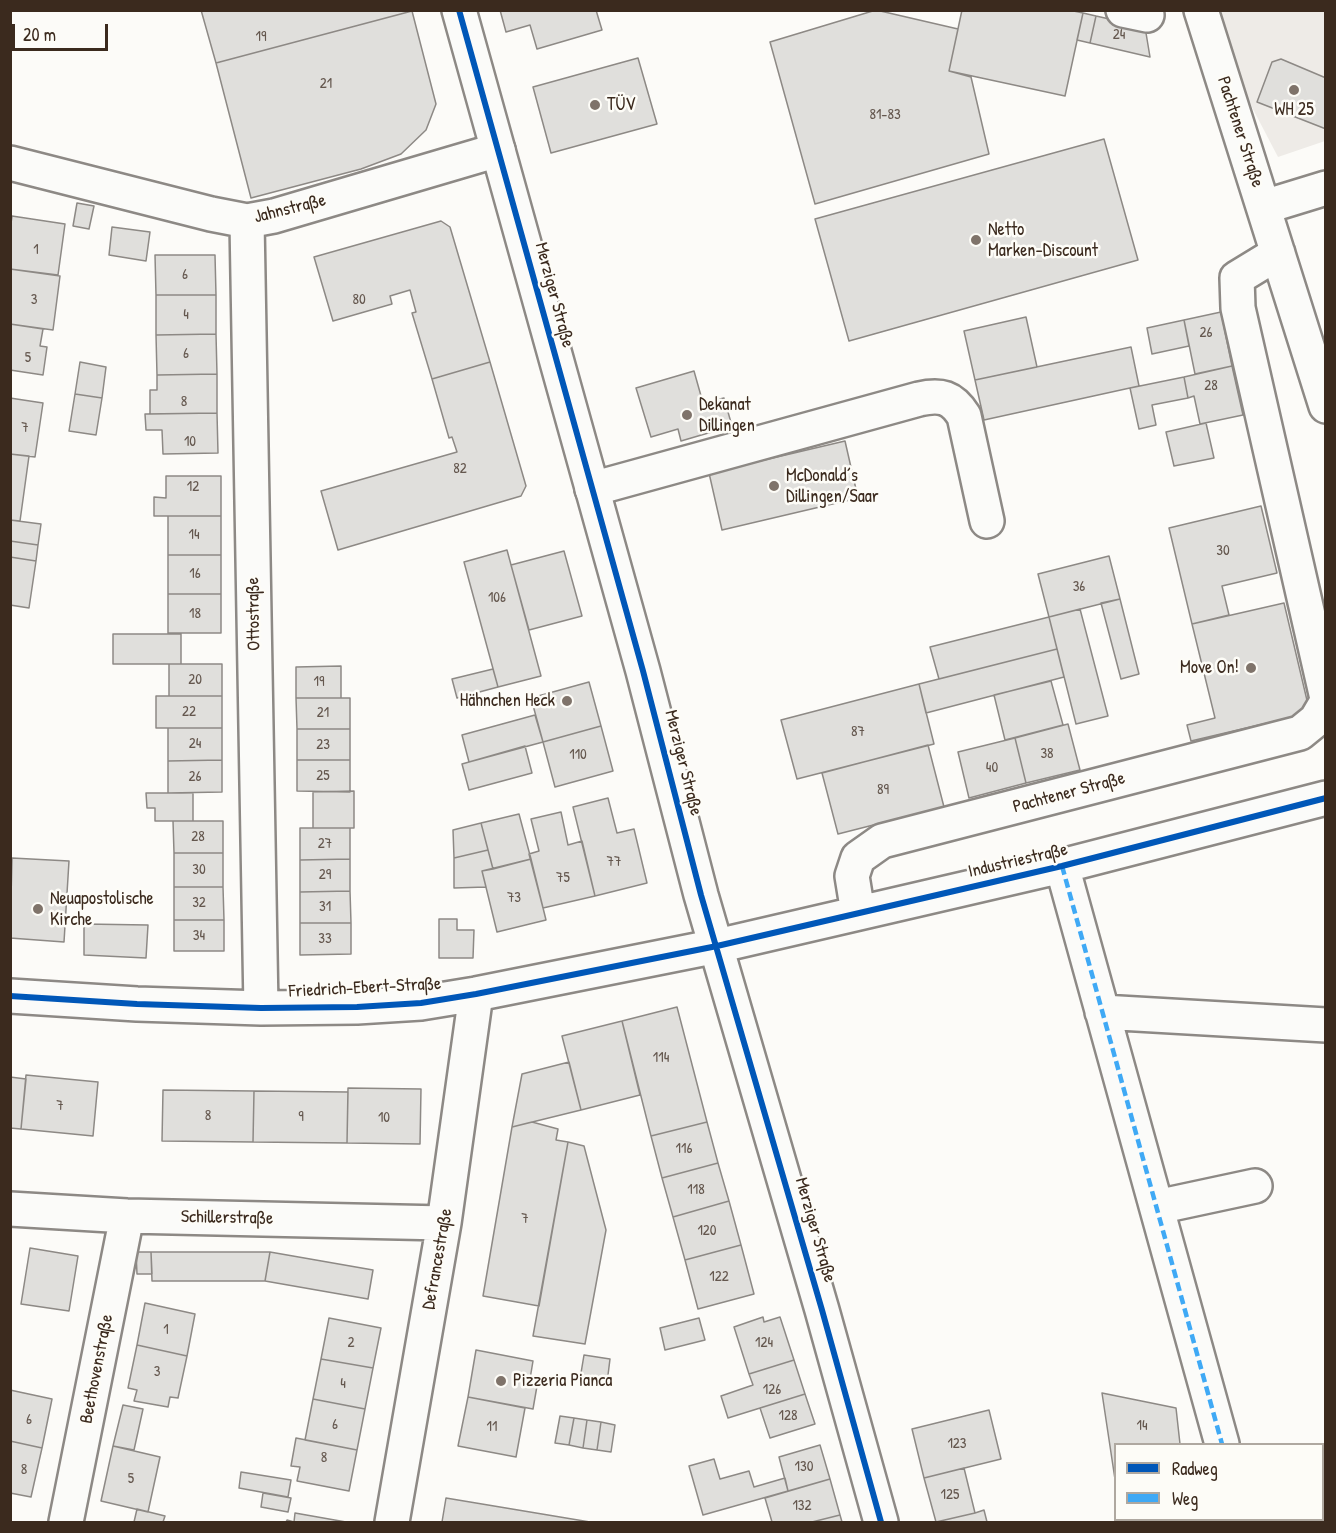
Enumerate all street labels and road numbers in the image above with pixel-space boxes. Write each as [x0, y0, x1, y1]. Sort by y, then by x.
street label: Pachtener Straße [1212, 74, 1268, 190]
street label: Jahnstraße [252, 190, 328, 228]
street label: Merziger Straße [530, 240, 578, 350]
street label: Ottostraße [243, 577, 265, 651]
street label: Merziger Straße [659, 708, 707, 818]
street label: Pachtener Straße [1011, 768, 1127, 818]
street label: Industriestraße [966, 839, 1070, 883]
street label: Friedrich-Ebert-Straße [288, 973, 442, 1003]
street label: Merziger Straße [790, 1175, 840, 1285]
street label: Schillerstraße [181, 1206, 273, 1230]
street label: Defrancestraße [418, 1207, 458, 1311]
street label: Beethovenstraße [76, 1313, 118, 1425]

